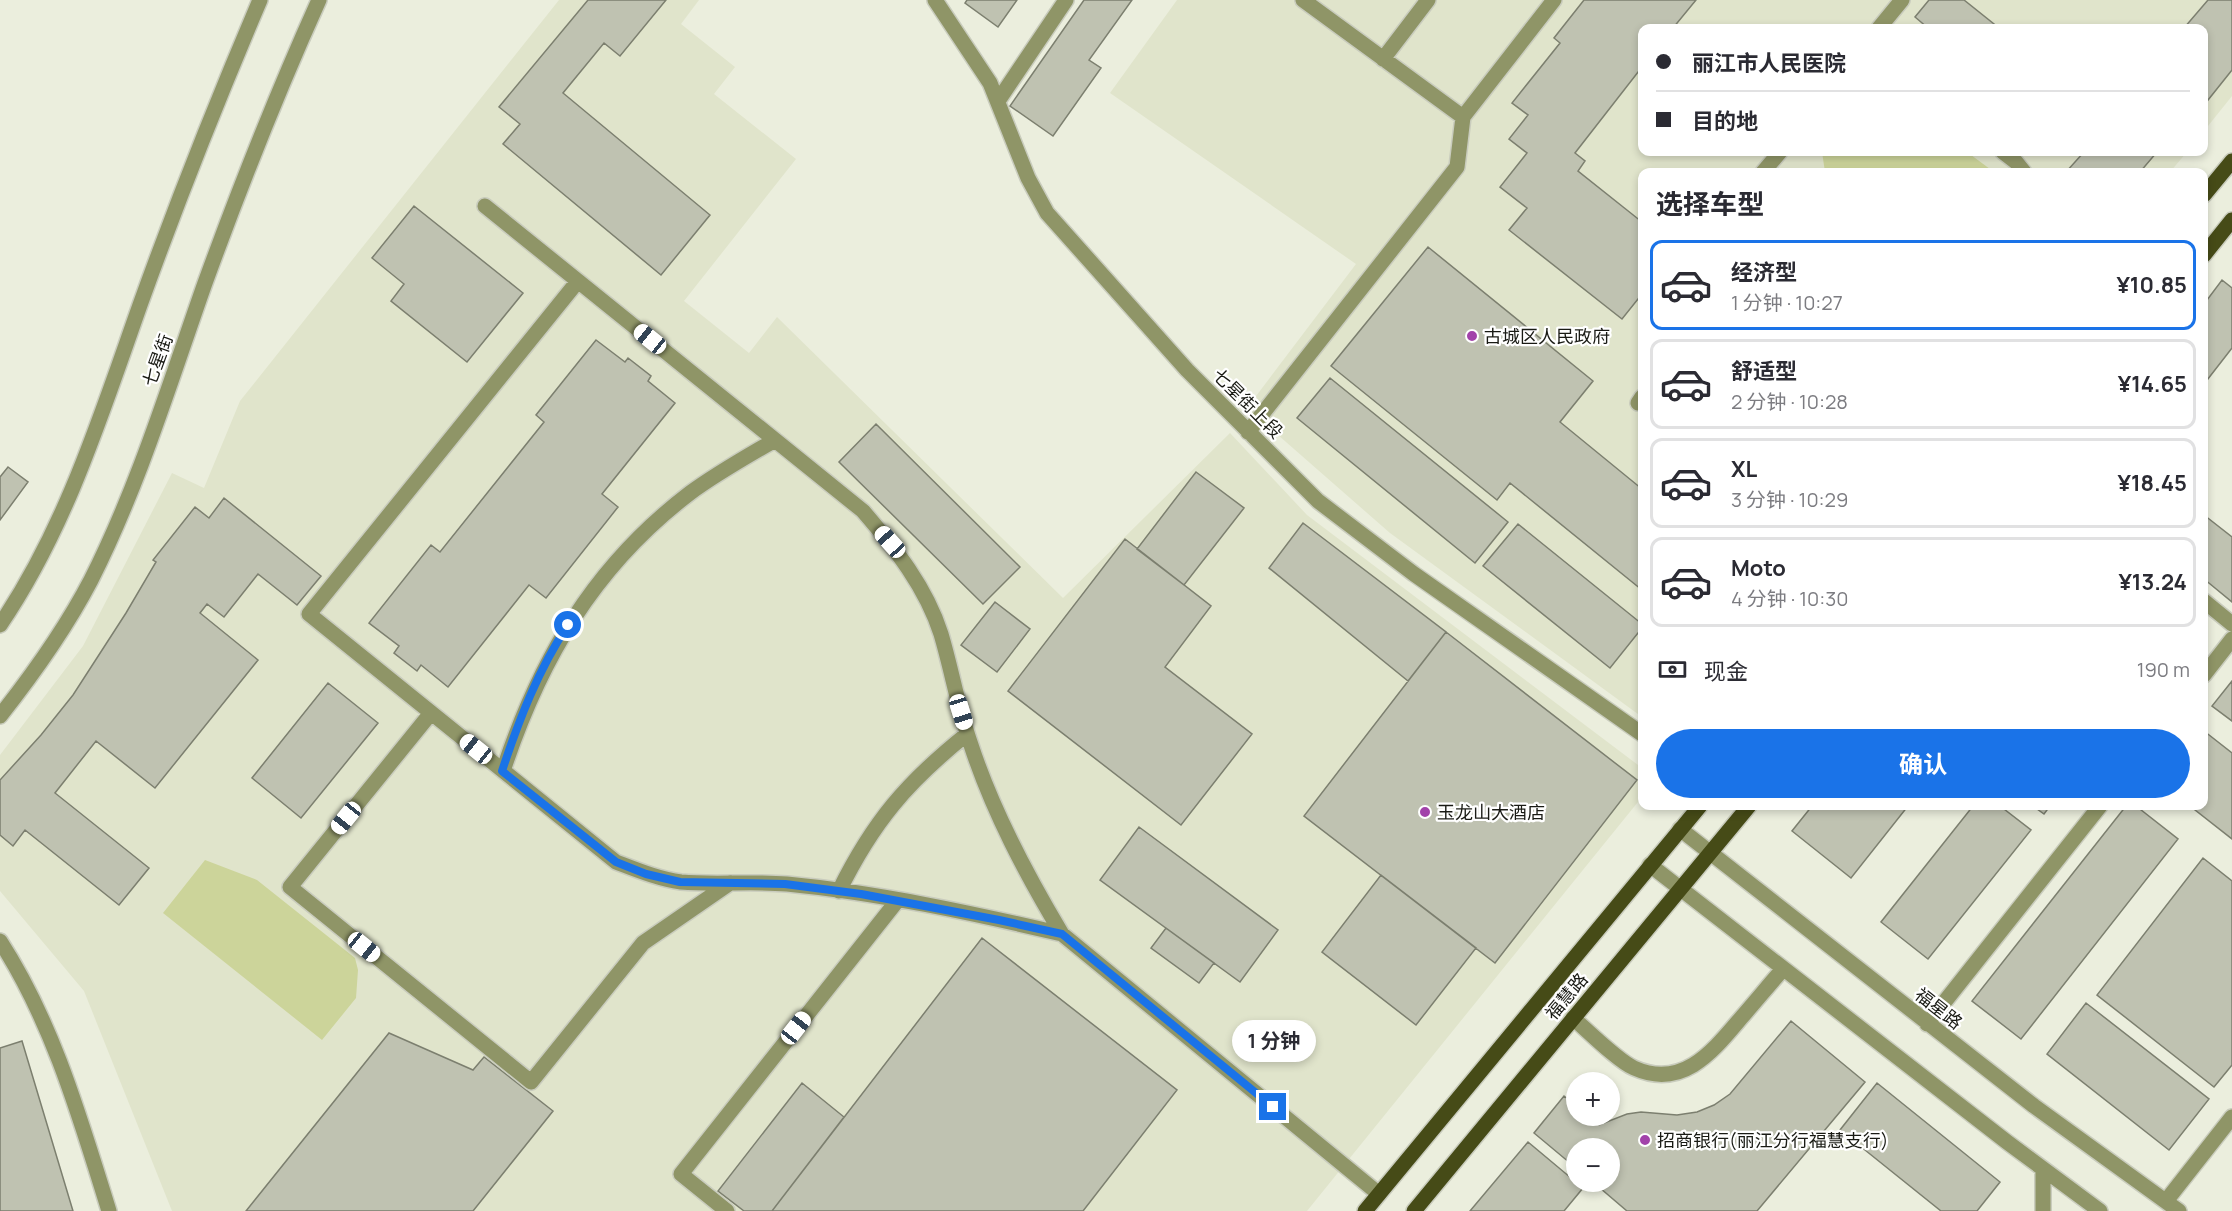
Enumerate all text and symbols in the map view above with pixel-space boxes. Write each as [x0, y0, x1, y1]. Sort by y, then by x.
text: 丽江市人民医院 [1692, 48, 1846, 78]
text: 目的地 [1692, 106, 1758, 136]
text: 选择车型 [1656, 185, 1764, 222]
text: 经济型 [1731, 257, 1797, 287]
icon: car [1659, 258, 1713, 312]
text: ¥10.85 [2116, 270, 2187, 300]
text: 1 分钟 · 10:27 [1731, 289, 1843, 316]
car [630, 321, 670, 357]
place label: 古城区人民政府 [1484, 324, 1610, 348]
marker: 古城区人民政府 [1465, 329, 1479, 343]
street label: 七星街 [136, 331, 178, 389]
text: 舒适型 [1731, 356, 1797, 386]
icon: car [1659, 357, 1713, 411]
street label: 七星街上段 [1208, 363, 1288, 443]
text: ¥14.65 [2118, 369, 2187, 399]
text: 2 分钟 · 10:28 [1731, 388, 1848, 415]
text: XL [1731, 454, 1757, 484]
icon: car [1659, 456, 1713, 510]
text: ¥18.45 [2117, 468, 2187, 498]
text: 3 分钟 · 10:29 [1731, 486, 1848, 513]
car [871, 523, 909, 561]
text: Moto [1731, 553, 1786, 583]
icon: car [1659, 555, 1713, 609]
text: ¥13.24 [2118, 567, 2187, 597]
text: 4 分钟 · 10:30 [1731, 585, 1849, 612]
route start [554, 611, 581, 638]
icon: cash [1656, 653, 1689, 686]
text: 现金 [1704, 656, 1748, 686]
text: 190 m [2137, 656, 2190, 683]
car [947, 692, 975, 732]
button: 确认 [1656, 729, 2190, 798]
car [456, 731, 496, 767]
car [328, 798, 364, 838]
place label: 玉龙山大酒店 [1437, 800, 1545, 824]
marker: 玉龙山大酒店 [1418, 805, 1432, 819]
car [344, 929, 384, 965]
street label: 福慧路 [1539, 968, 1593, 1024]
street label: 福星路 [1910, 982, 1968, 1034]
car [778, 1008, 814, 1048]
callout: 1 分钟 [1231, 1020, 1315, 1062]
text: 1 分钟 [1248, 1027, 1300, 1054]
map controls [1566, 1072, 1620, 1192]
button: + [1566, 1072, 1620, 1126]
route end [1259, 1093, 1286, 1120]
place label: 招商银行(丽江分行福慧支行) [1657, 1128, 1888, 1152]
marker: 招商银行(丽江分行福慧支行) [1638, 1133, 1652, 1147]
button: − [1566, 1138, 1620, 1192]

